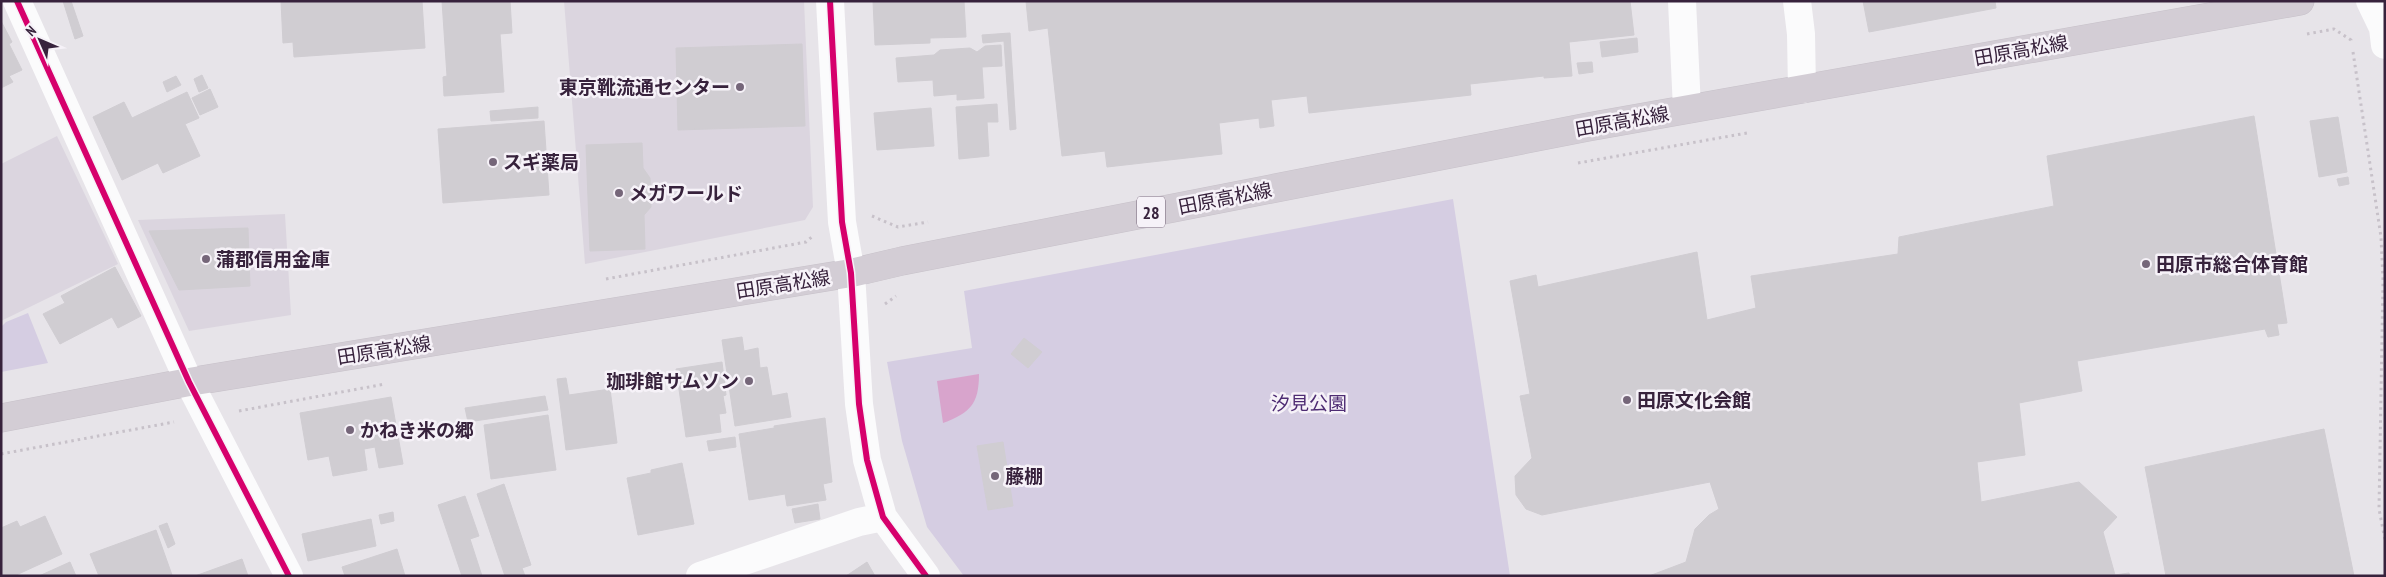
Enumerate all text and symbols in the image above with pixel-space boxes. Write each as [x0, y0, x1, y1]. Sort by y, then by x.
north arrow [15, 15, 65, 65]
text: N [22, 22, 40, 40]
street label: 田原高松線 [1972, 30, 2070, 70]
place label: 東京靴流通センター [559, 75, 730, 99]
marker: 東京靴流通センター [734, 81, 746, 93]
street label: 田原高松線 [1573, 101, 1671, 141]
place label: スギ薬局 [503, 150, 579, 174]
marker: スギ薬局 [487, 156, 499, 168]
street label: 田原高松線 [1176, 177, 1274, 219]
place label: メガワールド [629, 181, 743, 205]
marker: メガワールド [613, 187, 625, 199]
road number: 28 [1137, 196, 1165, 228]
place label: 蒲郡信用金庫 [216, 247, 330, 271]
place label: 田原市総合体育館 [2156, 252, 2308, 276]
marker: 蒲郡信用金庫 [200, 253, 212, 265]
marker: 田原市総合体育館 [2140, 258, 2152, 270]
street label: 田原高松線 [734, 265, 832, 303]
street label: 田原高松線 [335, 331, 433, 369]
place label: 珈琲館サムソン [606, 369, 739, 393]
marker: 珈琲館サムソン [743, 375, 755, 387]
place label: 田原文化会館 [1637, 388, 1751, 412]
park label: 汐見公園 [1271, 391, 1347, 415]
marker: 田原文化会館 [1621, 394, 1633, 406]
place label: かねき米の郷 [360, 418, 474, 442]
marker: かねき米の郷 [344, 424, 356, 436]
place label: 藤棚 [1005, 464, 1043, 488]
marker: 藤棚 [989, 470, 1001, 482]

